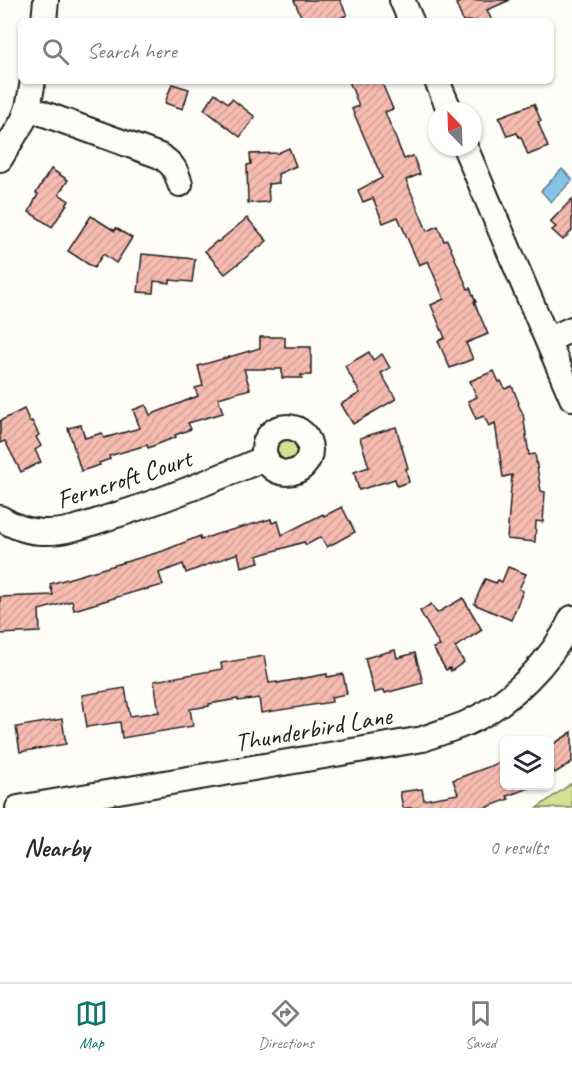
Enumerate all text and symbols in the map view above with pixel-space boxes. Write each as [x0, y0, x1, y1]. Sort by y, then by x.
search box [18, 18, 554, 84]
icon: search [39, 35, 72, 68]
text: Search here [87, 37, 177, 65]
north arrow [428, 102, 482, 156]
street label: Ferncroft Court [53, 441, 198, 516]
street label: Thunderbird Lane [232, 699, 395, 759]
map controls [500, 736, 554, 790]
button: layers [500, 736, 554, 790]
text: Nearby [24, 831, 89, 864]
text: 0 results [489, 835, 548, 860]
tab: Map [75, 997, 108, 1053]
tab: Directions [258, 997, 314, 1053]
tab: Saved [464, 997, 497, 1053]

